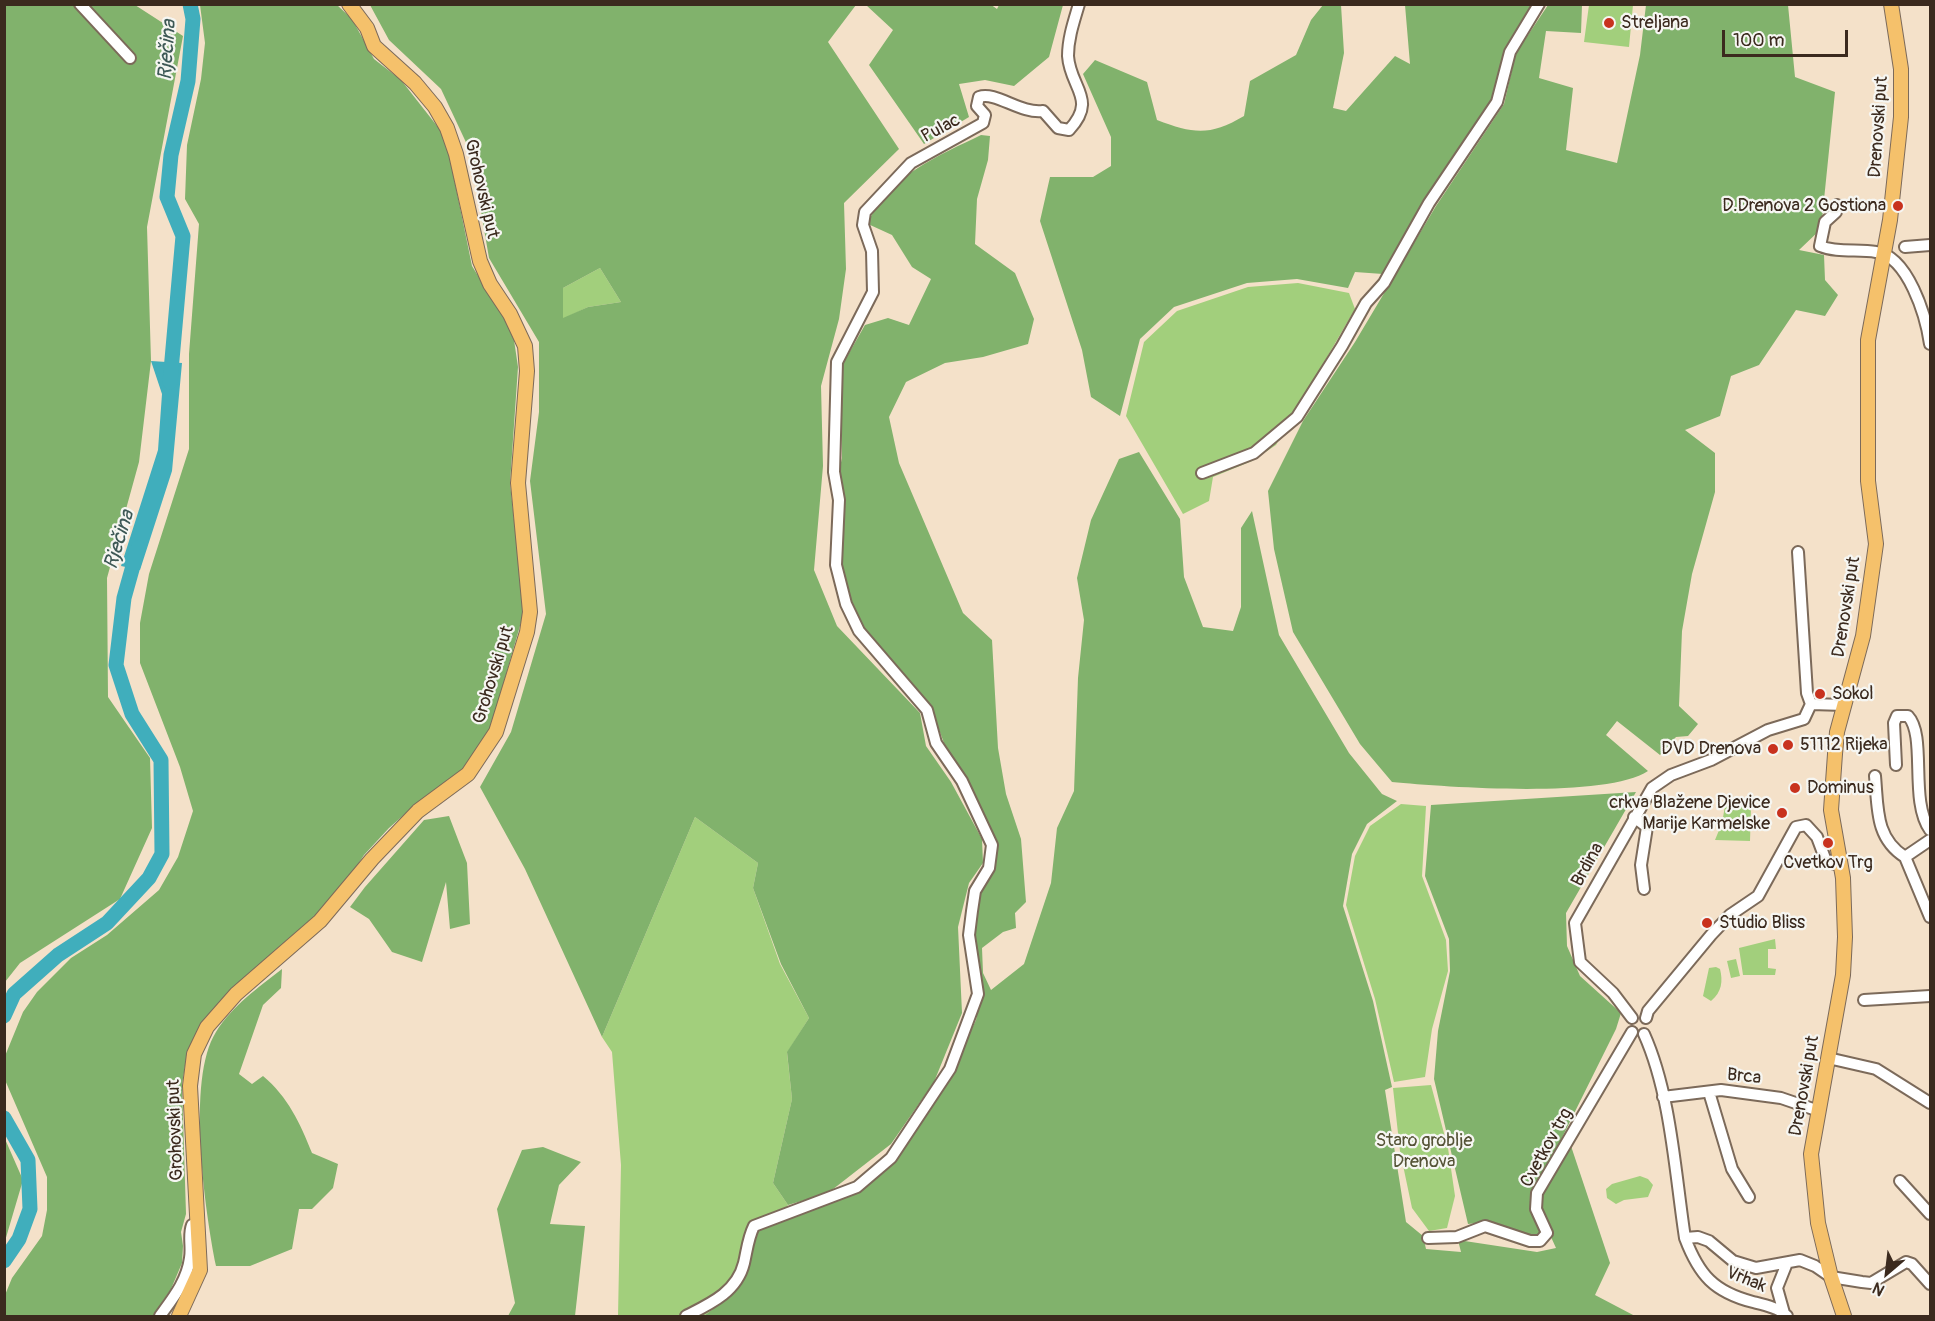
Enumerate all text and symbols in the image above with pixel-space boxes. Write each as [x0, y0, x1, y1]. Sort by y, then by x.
place label: Streljana [1621, 12, 1688, 34]
marker: Streljana [1602, 16, 1616, 30]
scale bar [1725, 18, 1851, 56]
water label: Rječina [154, 19, 182, 81]
text: 100 m [1733, 29, 1785, 52]
street label: Drenovski put [1865, 76, 1893, 178]
street label: Pulac [918, 110, 964, 148]
street label: Grohovski put [459, 137, 503, 241]
place label: D.Drenova 2 Gostiona [1722, 195, 1886, 217]
marker: D.Drenova 2 Gostiona [1891, 199, 1905, 213]
water label: Rječina [100, 508, 140, 572]
street label: Drenovski put [1828, 555, 1866, 659]
street label: Grohovski put [469, 623, 519, 727]
place label: Sokol [1832, 683, 1874, 705]
marker: Sokol [1813, 687, 1827, 701]
place label: 51112 Rijeka [1800, 734, 1888, 756]
place label: DVD Drenova [1661, 738, 1761, 760]
marker: 51112 Rijeka [1781, 738, 1795, 752]
marker: DVD Drenova [1766, 742, 1780, 756]
place label: Dominus [1807, 777, 1874, 799]
marker: Dominus [1788, 781, 1802, 795]
place label: crkva Blažene Djevice Marije Karmelske [1609, 792, 1770, 834]
marker: crkva Blažene Djevice Marije Karmelske [1775, 806, 1789, 820]
marker: Cvetkov Trg [1821, 836, 1835, 850]
street label: Brdina [1567, 839, 1609, 891]
place label: Cvetkov Trg [1783, 852, 1873, 874]
place label: Studio Bliss [1719, 912, 1805, 934]
marker: Studio Bliss [1700, 916, 1714, 930]
street label: Drenovski put [1786, 1034, 1824, 1138]
street label: Brca [1726, 1064, 1762, 1090]
street label: Grohovski put [163, 1079, 189, 1181]
street label: Cvetkov trg [1516, 1105, 1578, 1191]
park label: Staro groblje Drenova [1376, 1130, 1472, 1172]
north arrow [1857, 1243, 1917, 1303]
street label: Vrhak [1723, 1262, 1769, 1298]
text: N [1869, 1278, 1888, 1300]

